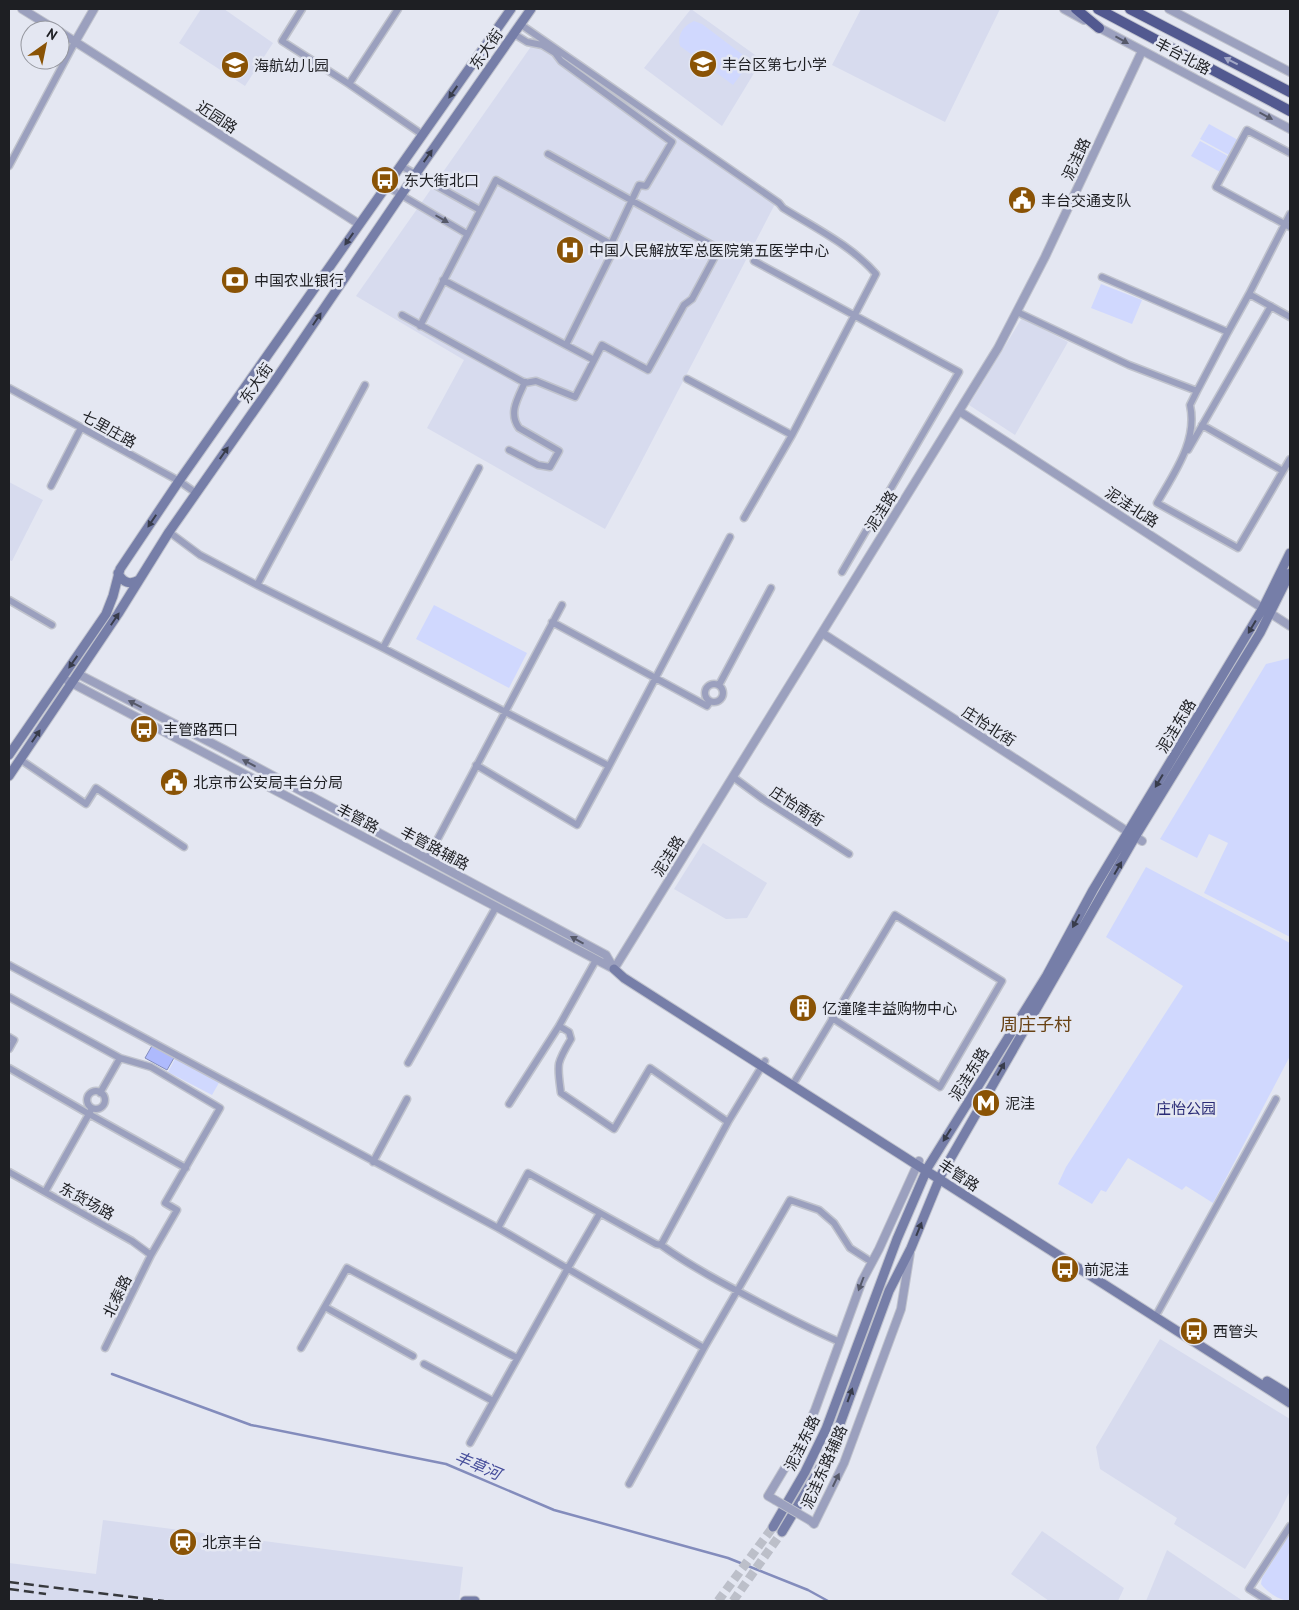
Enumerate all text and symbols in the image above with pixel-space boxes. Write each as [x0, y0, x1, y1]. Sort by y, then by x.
north arrow [20, 20, 70, 70]
text: N [43, 24, 61, 44]
street label: 东大街 [465, 25, 507, 73]
street label: 丰台北路 [1152, 34, 1214, 78]
one-way arrow [1115, 36, 1129, 45]
school or university icon: 丰台区第七小学 [688, 49, 718, 79]
school or university icon: 海航幼儿园 [220, 50, 250, 80]
place label: 丰台区第七小学 [722, 55, 827, 74]
place label: 海航幼儿园 [254, 56, 329, 75]
one-way arrow [1224, 57, 1239, 65]
one-way arrow [448, 85, 458, 98]
street label: 近园路 [193, 97, 241, 137]
one-way arrow [1258, 112, 1273, 120]
street label: 泥洼路 [1058, 135, 1094, 183]
one-way arrow [423, 149, 433, 163]
bus stop icon: 东大街北口 [370, 165, 400, 195]
place label: 东大街北口 [404, 171, 479, 190]
public building icon: 丰台交通支队 [1007, 185, 1037, 215]
place label: 丰台交通支队 [1041, 191, 1131, 210]
one-way arrow [434, 215, 449, 223]
one-way arrow [344, 232, 354, 245]
hospital icon: 中国人民解放军总医院第五医学中心 [555, 235, 585, 265]
place label: 中国人民解放军总医院第五医学中心 [589, 241, 829, 260]
bank icon: 中国农业银行 [220, 265, 250, 295]
place label: 中国农业银行 [254, 271, 344, 290]
one-way arrow [312, 313, 322, 326]
street label: 东大街 [235, 359, 277, 407]
street label: 七里庄路 [78, 406, 140, 452]
one-way arrow [219, 446, 229, 460]
street label: 泥洼北路 [1102, 483, 1162, 531]
street label: 泥洼路 [861, 487, 901, 535]
one-way arrow [147, 515, 157, 528]
one-way arrow [110, 612, 120, 626]
one-way arrow [1247, 621, 1256, 634]
one-way arrow [68, 655, 78, 669]
street label: 泥洼东路 [1152, 695, 1200, 757]
one-way arrow [128, 700, 143, 708]
street label: 庄怡北街 [959, 702, 1019, 750]
bus stop icon: 丰管路西口 [129, 714, 159, 744]
place label: 丰管路西口 [163, 720, 238, 739]
one-way arrow [31, 729, 41, 743]
one-way arrow [242, 759, 257, 767]
public building icon: 北京市公安局丰台分局 [159, 767, 189, 797]
place label: 北京市公安局丰台分局 [193, 773, 343, 792]
one-way arrow [1154, 775, 1163, 788]
street label: 庄怡南街 [767, 782, 827, 830]
street label: 丰管路 [334, 799, 382, 837]
street label: 丰管路辅路 [397, 822, 473, 874]
street label: 泥洼路 [648, 832, 688, 880]
one-way arrow [1113, 861, 1122, 874]
one-way arrow [1072, 914, 1080, 929]
one-way arrow [571, 935, 584, 944]
building icon: 亿潼隆丰益购物中心 [788, 993, 818, 1023]
place label: 亿潼隆丰益购物中心 [822, 999, 957, 1018]
district label: 周庄子村 [1000, 1013, 1072, 1036]
street label: 泥洼东路 [945, 1044, 993, 1104]
one-way arrow [997, 1061, 1005, 1076]
metro station icon: 泥洼 [971, 1088, 1001, 1118]
place label: 泥洼 [1005, 1094, 1035, 1113]
park label: 庄怡公园 [1156, 1099, 1216, 1118]
one-way arrow [943, 1129, 952, 1142]
street label: 丰管路 [935, 1155, 983, 1195]
street label: 东货场路 [56, 1178, 118, 1224]
one-way arrow [915, 1221, 923, 1236]
bus stop icon: 前泥洼 [1050, 1254, 1080, 1284]
place label: 前泥洼 [1084, 1260, 1129, 1279]
street label: 北泰路 [99, 1272, 135, 1320]
one-way arrow [857, 1277, 865, 1291]
bus stop icon: 西管头 [1179, 1316, 1209, 1346]
place label: 西管头 [1213, 1322, 1258, 1341]
one-way arrow [846, 1387, 854, 1402]
street label: 泥洼东路 [780, 1412, 824, 1474]
street label: 泥洼东路辅路 [797, 1422, 851, 1512]
water label: 丰草河 [452, 1446, 507, 1485]
one-way arrow [832, 1473, 840, 1487]
station icon: 北京丰台 [168, 1527, 198, 1557]
place label: 北京丰台 [202, 1533, 262, 1552]

